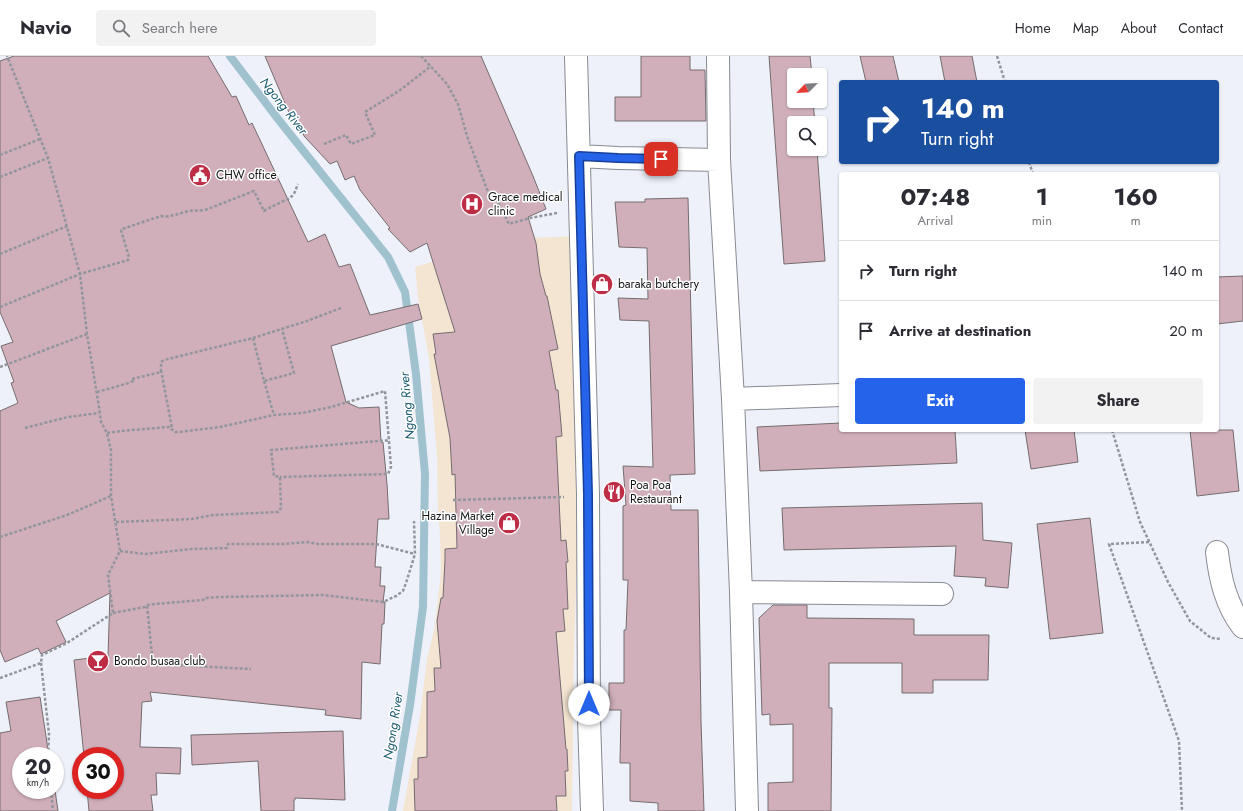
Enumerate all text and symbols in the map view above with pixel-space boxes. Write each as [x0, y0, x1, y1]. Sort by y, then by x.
search box [96, 10, 376, 46]
text: Navio [20, 14, 72, 41]
icon: search [110, 17, 132, 39]
text: Search here [142, 17, 218, 39]
text: Home [1015, 18, 1051, 38]
text: Map [1073, 18, 1099, 38]
text: About [1121, 18, 1156, 38]
text: Contact [1178, 18, 1223, 38]
north arrow [787, 68, 827, 108]
map controls [787, 68, 827, 156]
water label: Ngong River [256, 73, 313, 139]
text: 140 m [921, 88, 1005, 129]
icon: right [855, 96, 907, 148]
button: search [787, 116, 827, 156]
text: Turn right [921, 126, 993, 152]
pin [644, 142, 678, 176]
icon: arrive [650, 148, 672, 170]
public building icon: CHW office [187, 162, 213, 188]
place label: CHW office [216, 166, 277, 184]
text: 07:48 [900, 179, 970, 214]
text: 1 [1036, 179, 1048, 214]
text: 160 [1113, 179, 1158, 214]
place label: Grace medical clinic [488, 188, 562, 220]
hospital icon: Grace medical clinic [459, 191, 485, 217]
text: Arrival [917, 211, 953, 230]
text: min [1032, 211, 1052, 230]
text: m [1130, 211, 1141, 230]
icon: right [855, 260, 877, 282]
text: Turn right [889, 260, 957, 282]
text: 140 m [1162, 260, 1203, 282]
shop icon: baraka butchery [589, 271, 615, 297]
place label: baraka butchery [618, 275, 700, 293]
icon: arrive [855, 320, 877, 342]
text: Arrive at destination [889, 320, 1031, 342]
text: 20 m [1169, 320, 1203, 342]
water label: Ngong River [395, 371, 419, 441]
button: Exit [855, 378, 1025, 424]
button: Share [1033, 378, 1203, 424]
place label: Poa Poa Restaurant [630, 476, 682, 508]
restaurant icon: Poa Poa Restaurant [601, 479, 627, 505]
place label: Hazina Market Village [422, 507, 494, 539]
shop icon: Hazina Market Village [496, 510, 522, 536]
bar icon: Bondo busaa club [85, 648, 111, 674]
place label: Bondo busaa club [114, 652, 205, 670]
position arrow [568, 683, 610, 725]
water label: Ngong River [378, 690, 408, 761]
speed limit sign: 30 [72, 747, 124, 799]
text: 20 [25, 753, 51, 782]
text: km/h [27, 775, 49, 790]

